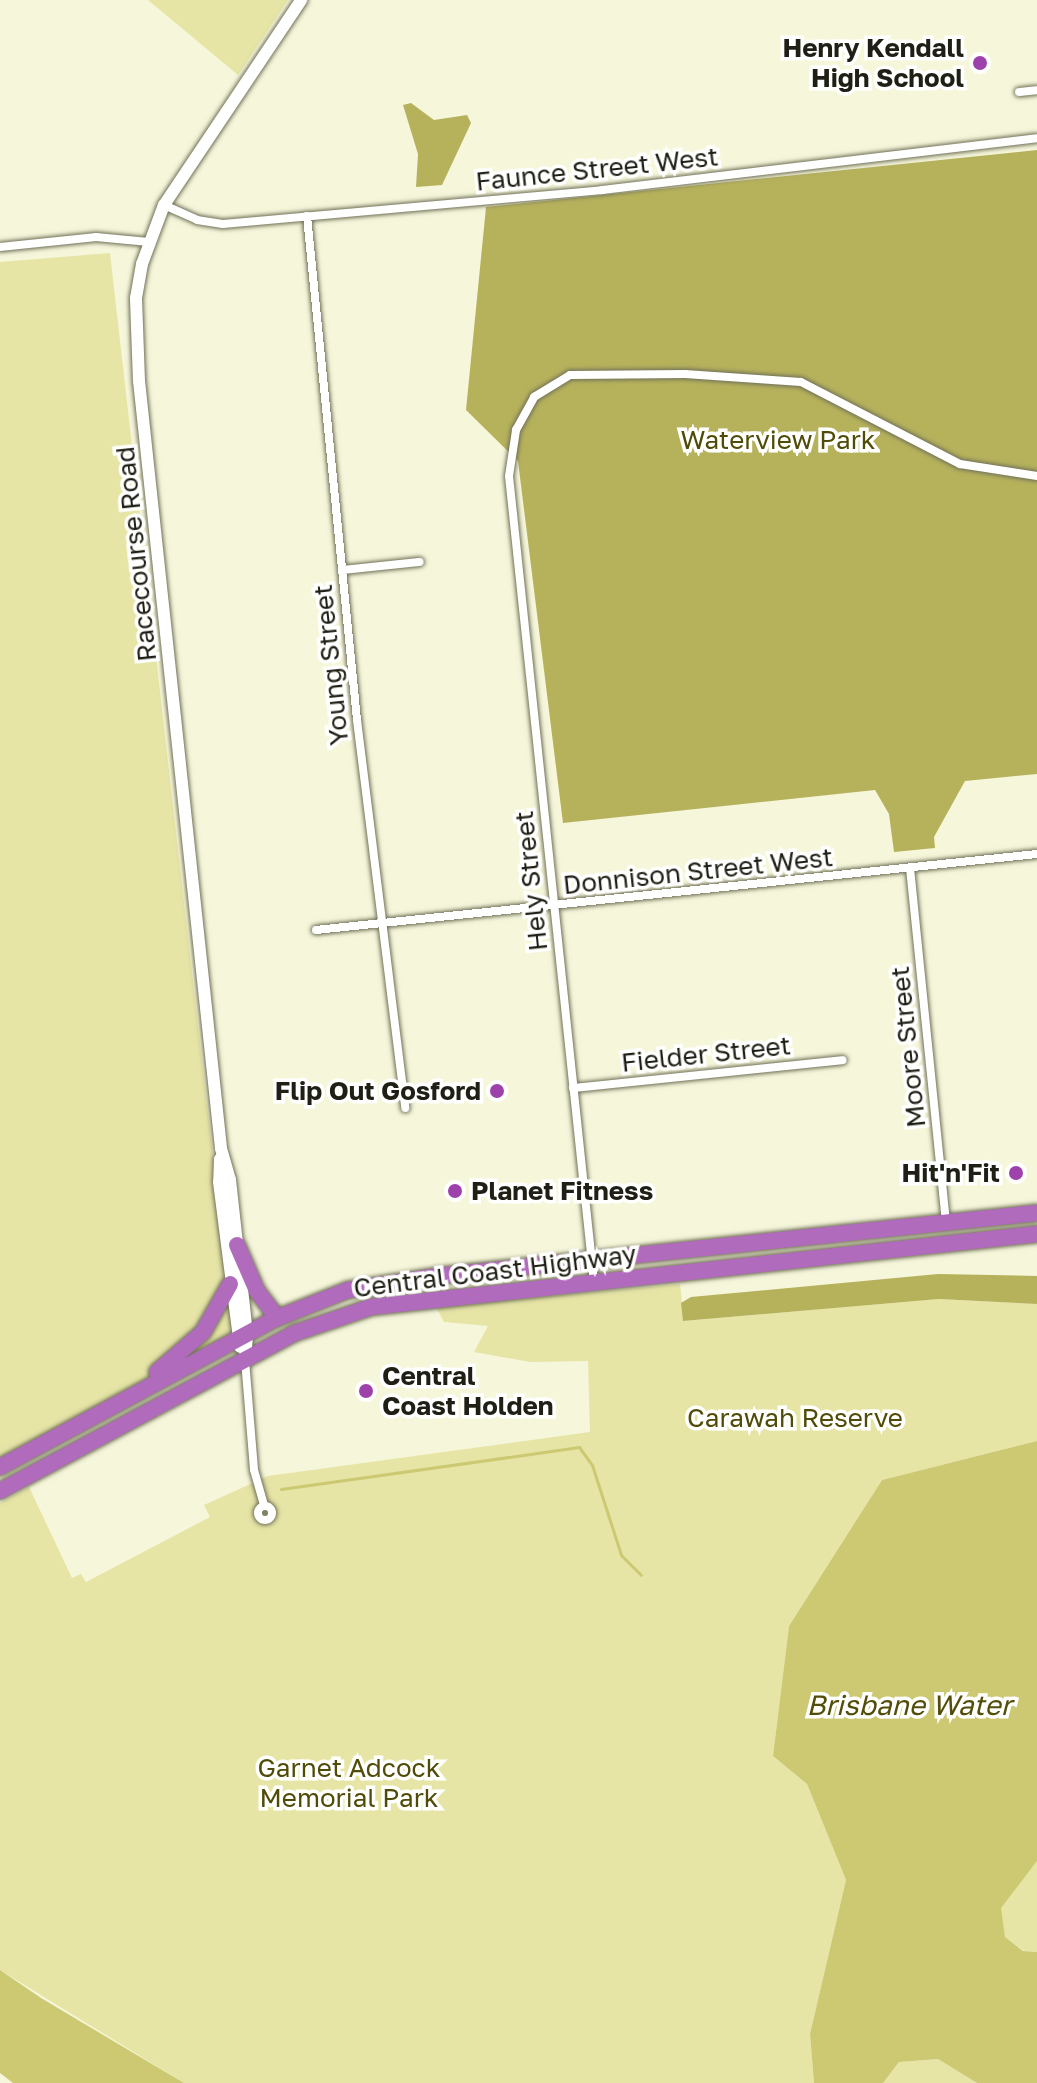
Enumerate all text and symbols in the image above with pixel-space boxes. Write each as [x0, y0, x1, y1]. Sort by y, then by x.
place label: Henry Kendall High School [782, 32, 964, 94]
marker: Henry Kendall High School [971, 54, 989, 72]
street label: Faunce Street West [474, 141, 720, 197]
park label: Waterview Park [681, 424, 875, 456]
street label: Racecourse Road [109, 445, 163, 663]
street label: Young Street [307, 583, 355, 747]
street label: Hely Street [508, 809, 554, 953]
street label: Donnison Street West [561, 841, 835, 901]
street label: Moore Street [884, 965, 932, 1129]
street label: Fielder Street [620, 1030, 792, 1078]
place label: Flip Out Gosford [275, 1075, 481, 1107]
marker: Flip Out Gosford [488, 1082, 506, 1100]
place label: Hit'n'Fit [902, 1157, 1000, 1189]
marker: Hit'n'Fit [1007, 1164, 1025, 1182]
place label: Planet Fitness [471, 1175, 653, 1207]
marker: Planet Fitness [446, 1182, 464, 1200]
street label: Central Coast Highway [352, 1238, 638, 1304]
place label: Central Coast Holden [382, 1360, 553, 1422]
marker: Central Coast Holden [357, 1382, 375, 1400]
park label: Carawah Reserve [687, 1402, 903, 1434]
water label: Brisbane Water [806, 1688, 1012, 1722]
park label: Garnet Adcock Memorial Park [258, 1752, 440, 1814]

